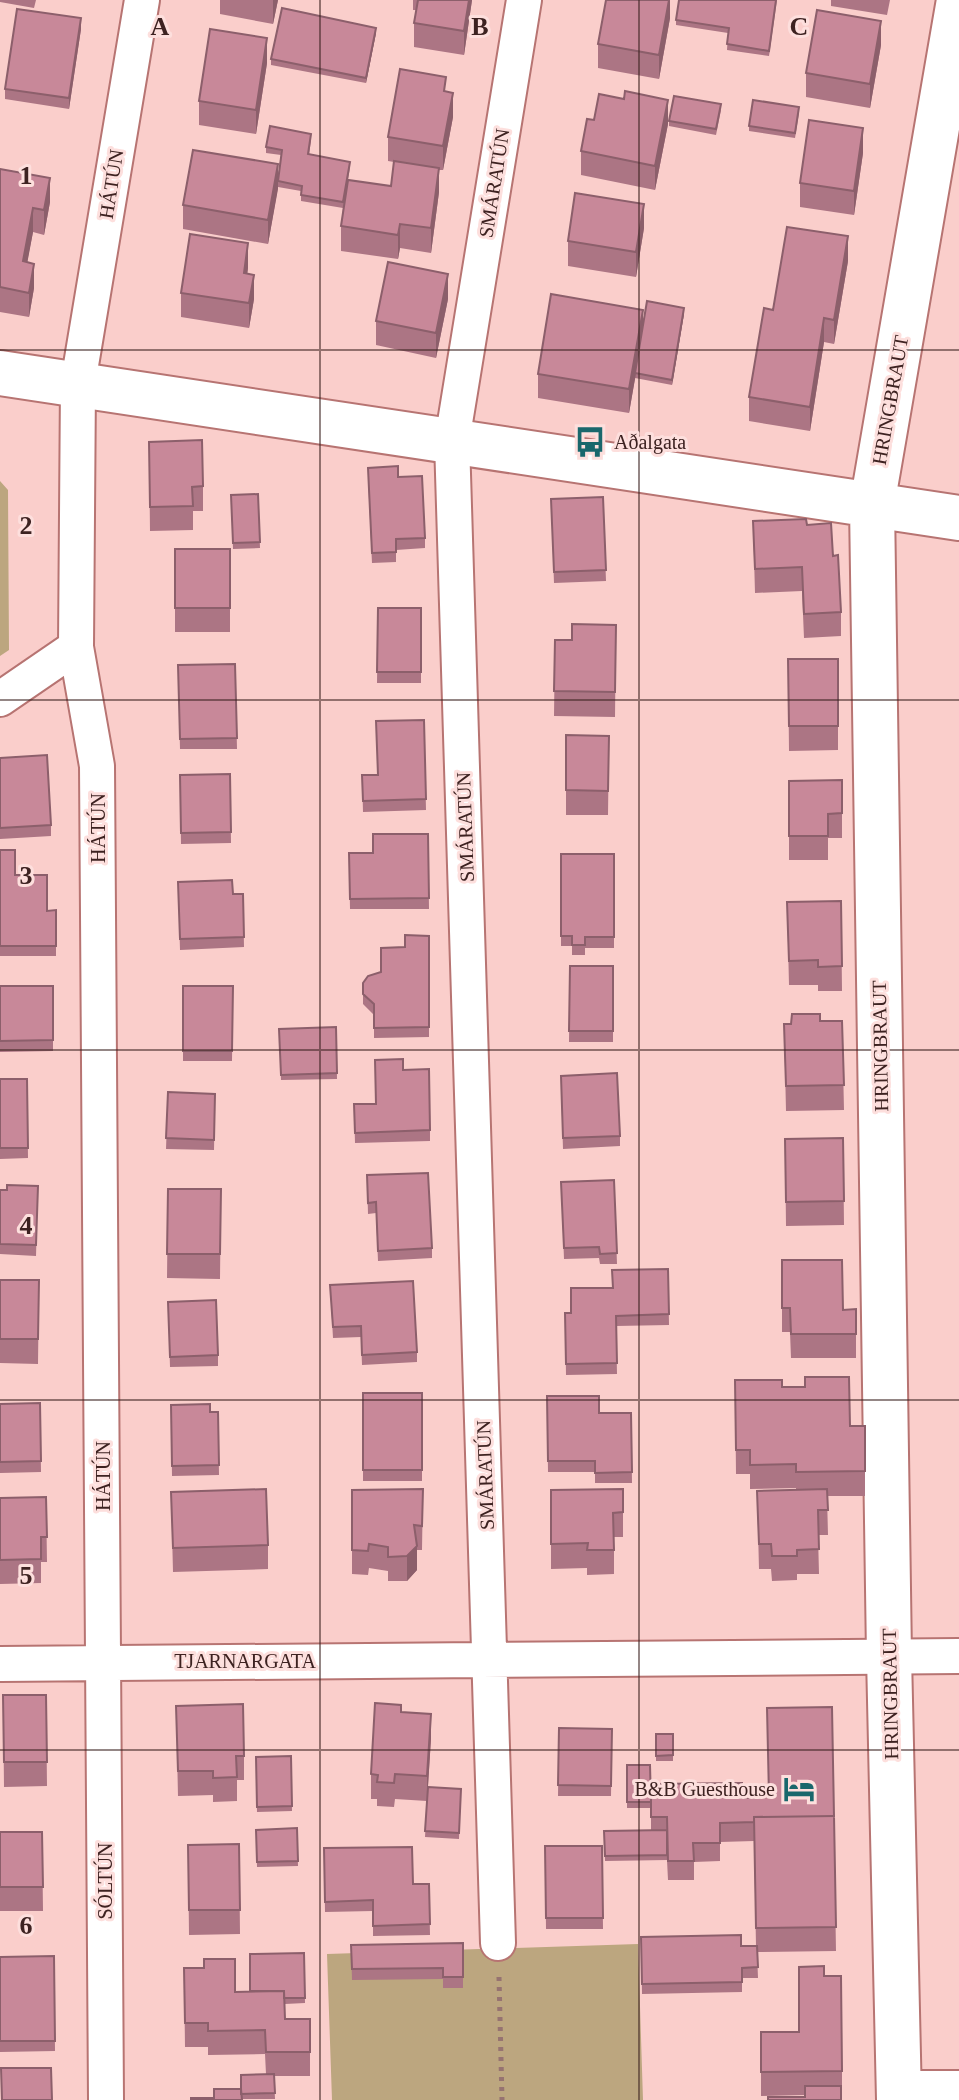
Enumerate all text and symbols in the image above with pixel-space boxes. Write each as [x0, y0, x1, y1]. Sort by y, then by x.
text: A [151, 12, 170, 41]
text: B [471, 12, 489, 41]
text: C [790, 12, 808, 41]
street label: SMÁRATÚN [474, 127, 513, 239]
street label: HÁTÚN [94, 148, 127, 220]
text: 1 [20, 161, 33, 190]
street label: HRINGBRAUT [868, 334, 912, 466]
bus stop icon: Aðalgata [573, 425, 607, 459]
place label: Aðalgata [614, 431, 686, 454]
text: 2 [20, 511, 33, 540]
street label: SMÁRATÚN [451, 772, 478, 882]
street label: HÁTÚN [86, 793, 109, 863]
text: 3 [20, 861, 33, 890]
street label: HRINGBRAUT [868, 980, 892, 1112]
text: 4 [20, 1211, 33, 1240]
street label: SMÁRATÚN [471, 1420, 498, 1530]
street label: HÁTÚN [91, 1441, 114, 1511]
text: 5 [20, 1561, 33, 1590]
street label: HRINGBRAUT [878, 1628, 902, 1760]
street label: TJARNARGATA [174, 1650, 316, 1672]
hotel icon: B&B Guesthouse [782, 1772, 816, 1806]
place label: B&B Guesthouse [634, 1778, 775, 1800]
street label: SÓLTÚN [93, 1842, 116, 1920]
text: 6 [20, 1911, 33, 1940]

